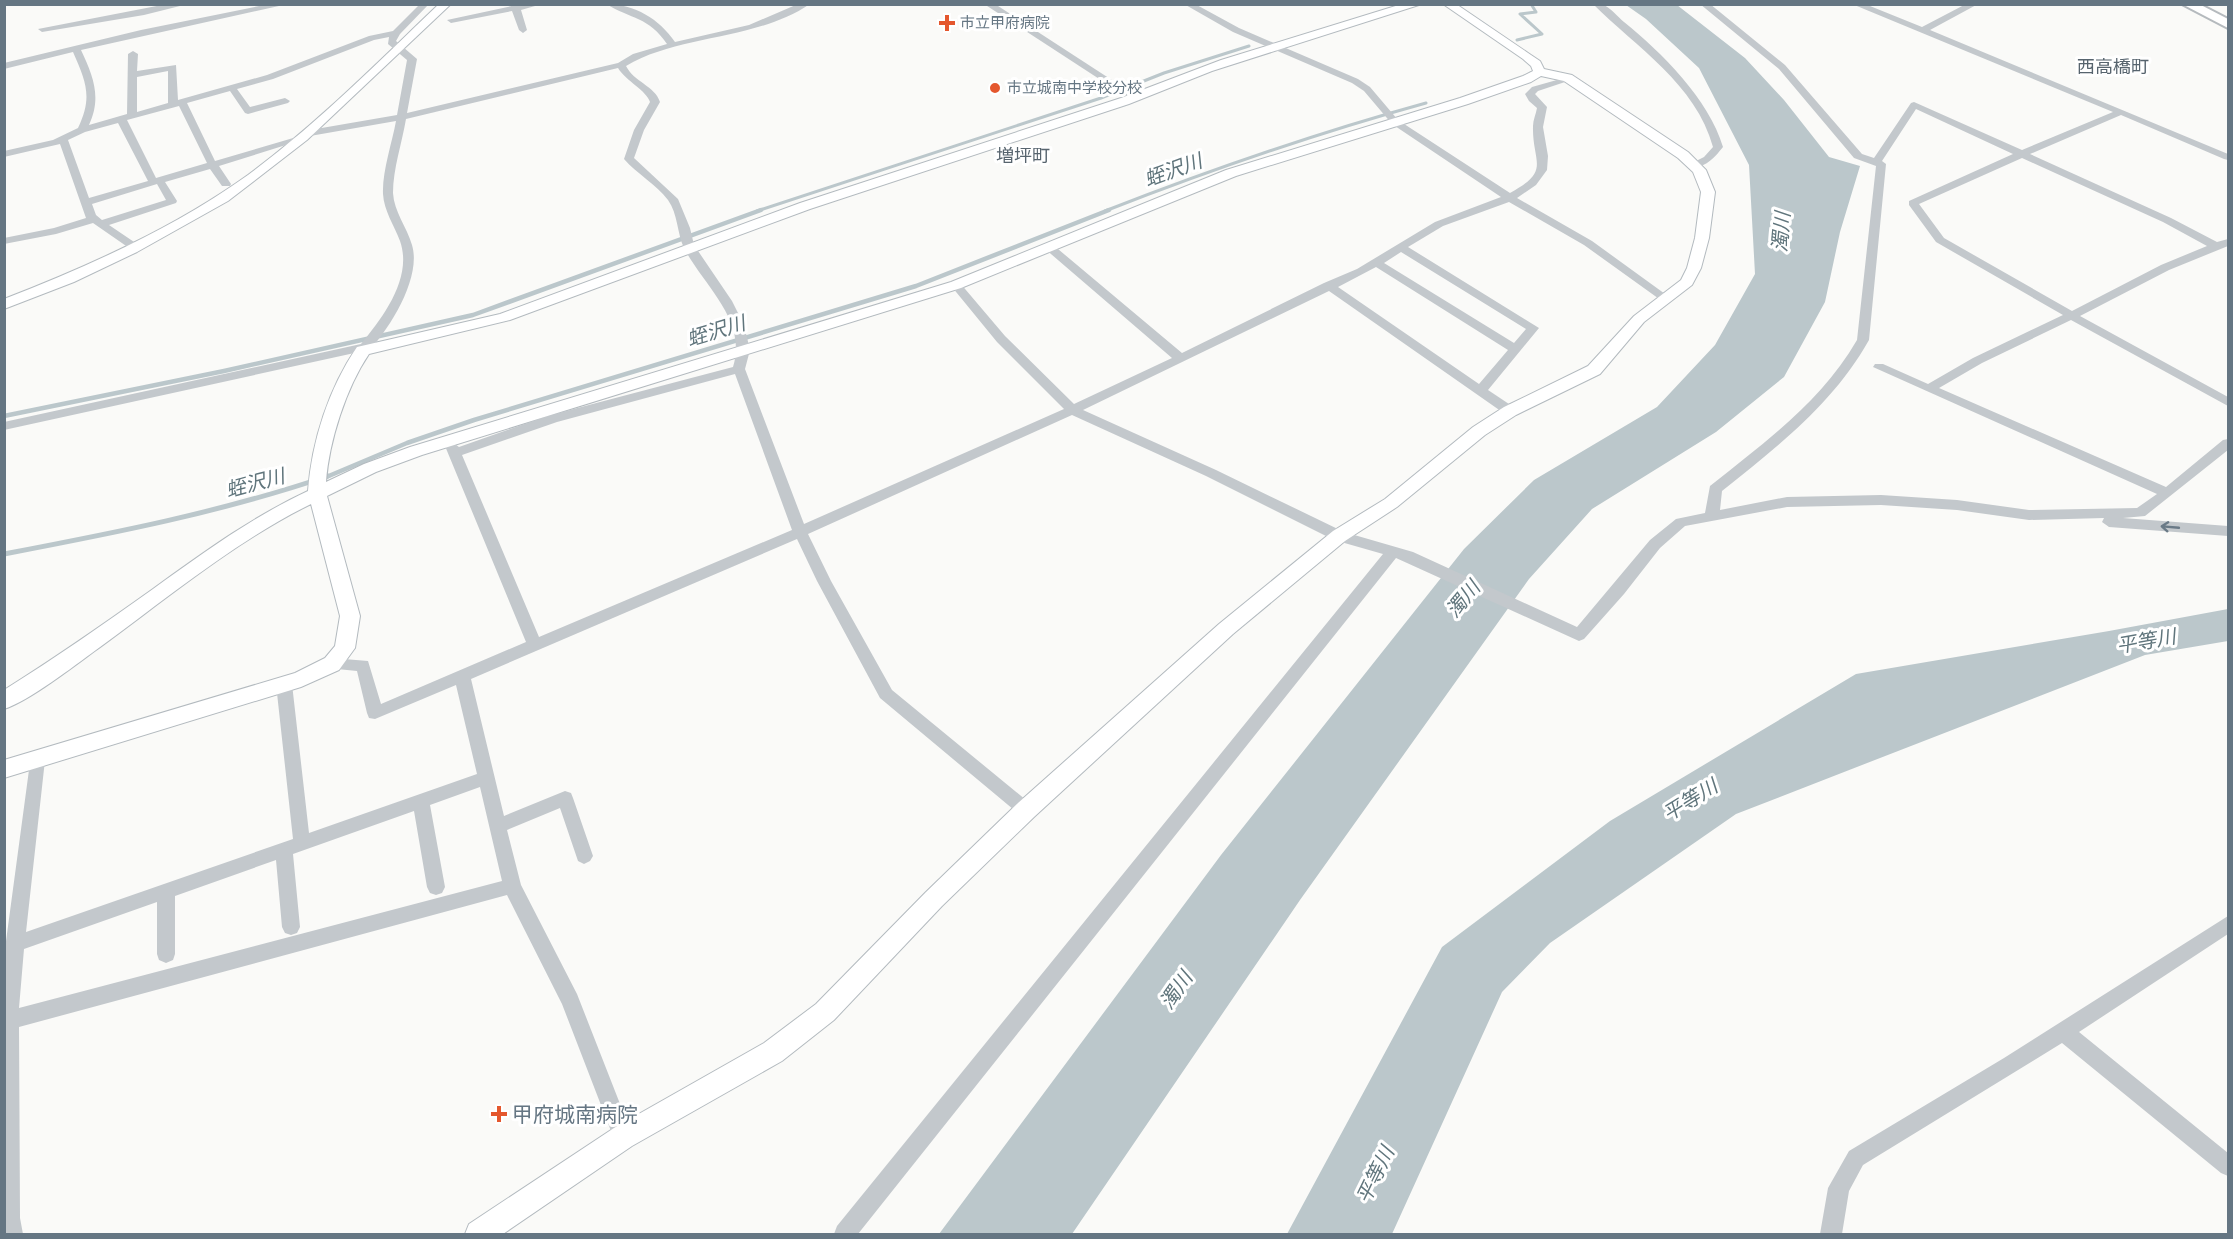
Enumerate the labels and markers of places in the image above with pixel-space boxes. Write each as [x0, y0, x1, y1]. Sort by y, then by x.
marker: 市立甲府病院 [938, 14, 956, 32]
place label: 市立甲府病院 [960, 14, 1050, 32]
place label: 市立城南中学校分校 [1007, 79, 1142, 97]
marker: 市立城南中学校分校 [988, 81, 1002, 95]
place label: 甲府城南病院 [512, 1102, 638, 1127]
marker: 甲府城南病院 [490, 1105, 508, 1123]

